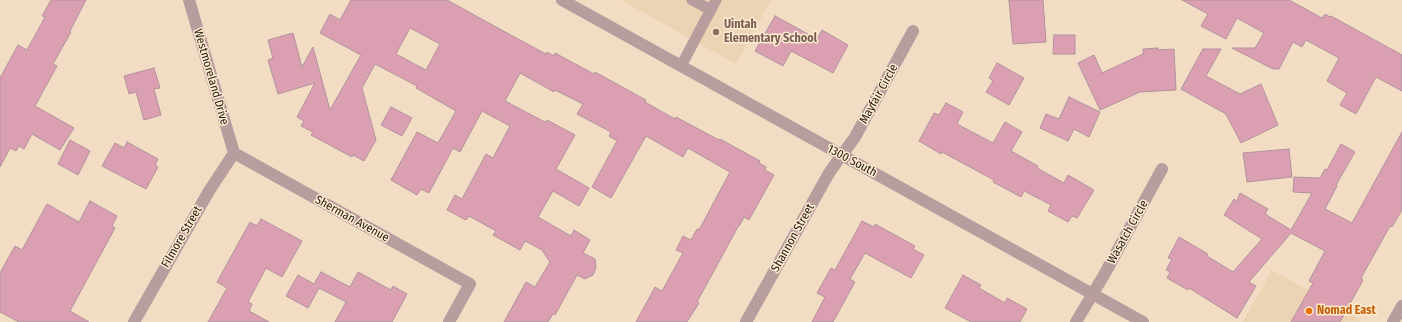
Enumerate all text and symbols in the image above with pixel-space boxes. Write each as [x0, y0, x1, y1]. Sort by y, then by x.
place label: Uintah Elementary School [724, 18, 817, 46]
street label: Westmoreland Drive [190, 27, 232, 127]
marker: Uintah Elementary School [711, 27, 721, 37]
street label: Mayfair Circle [857, 62, 901, 126]
street label: 1300 South [825, 142, 879, 180]
street label: Sherman Avenue [312, 193, 392, 245]
street label: Wasatch Circle [1105, 198, 1151, 266]
street label: Shannon Street [768, 201, 818, 275]
street label: Filmore Street [159, 204, 205, 270]
place label: Nomad East [1317, 304, 1376, 318]
marker: Nomad East [1304, 306, 1314, 316]

